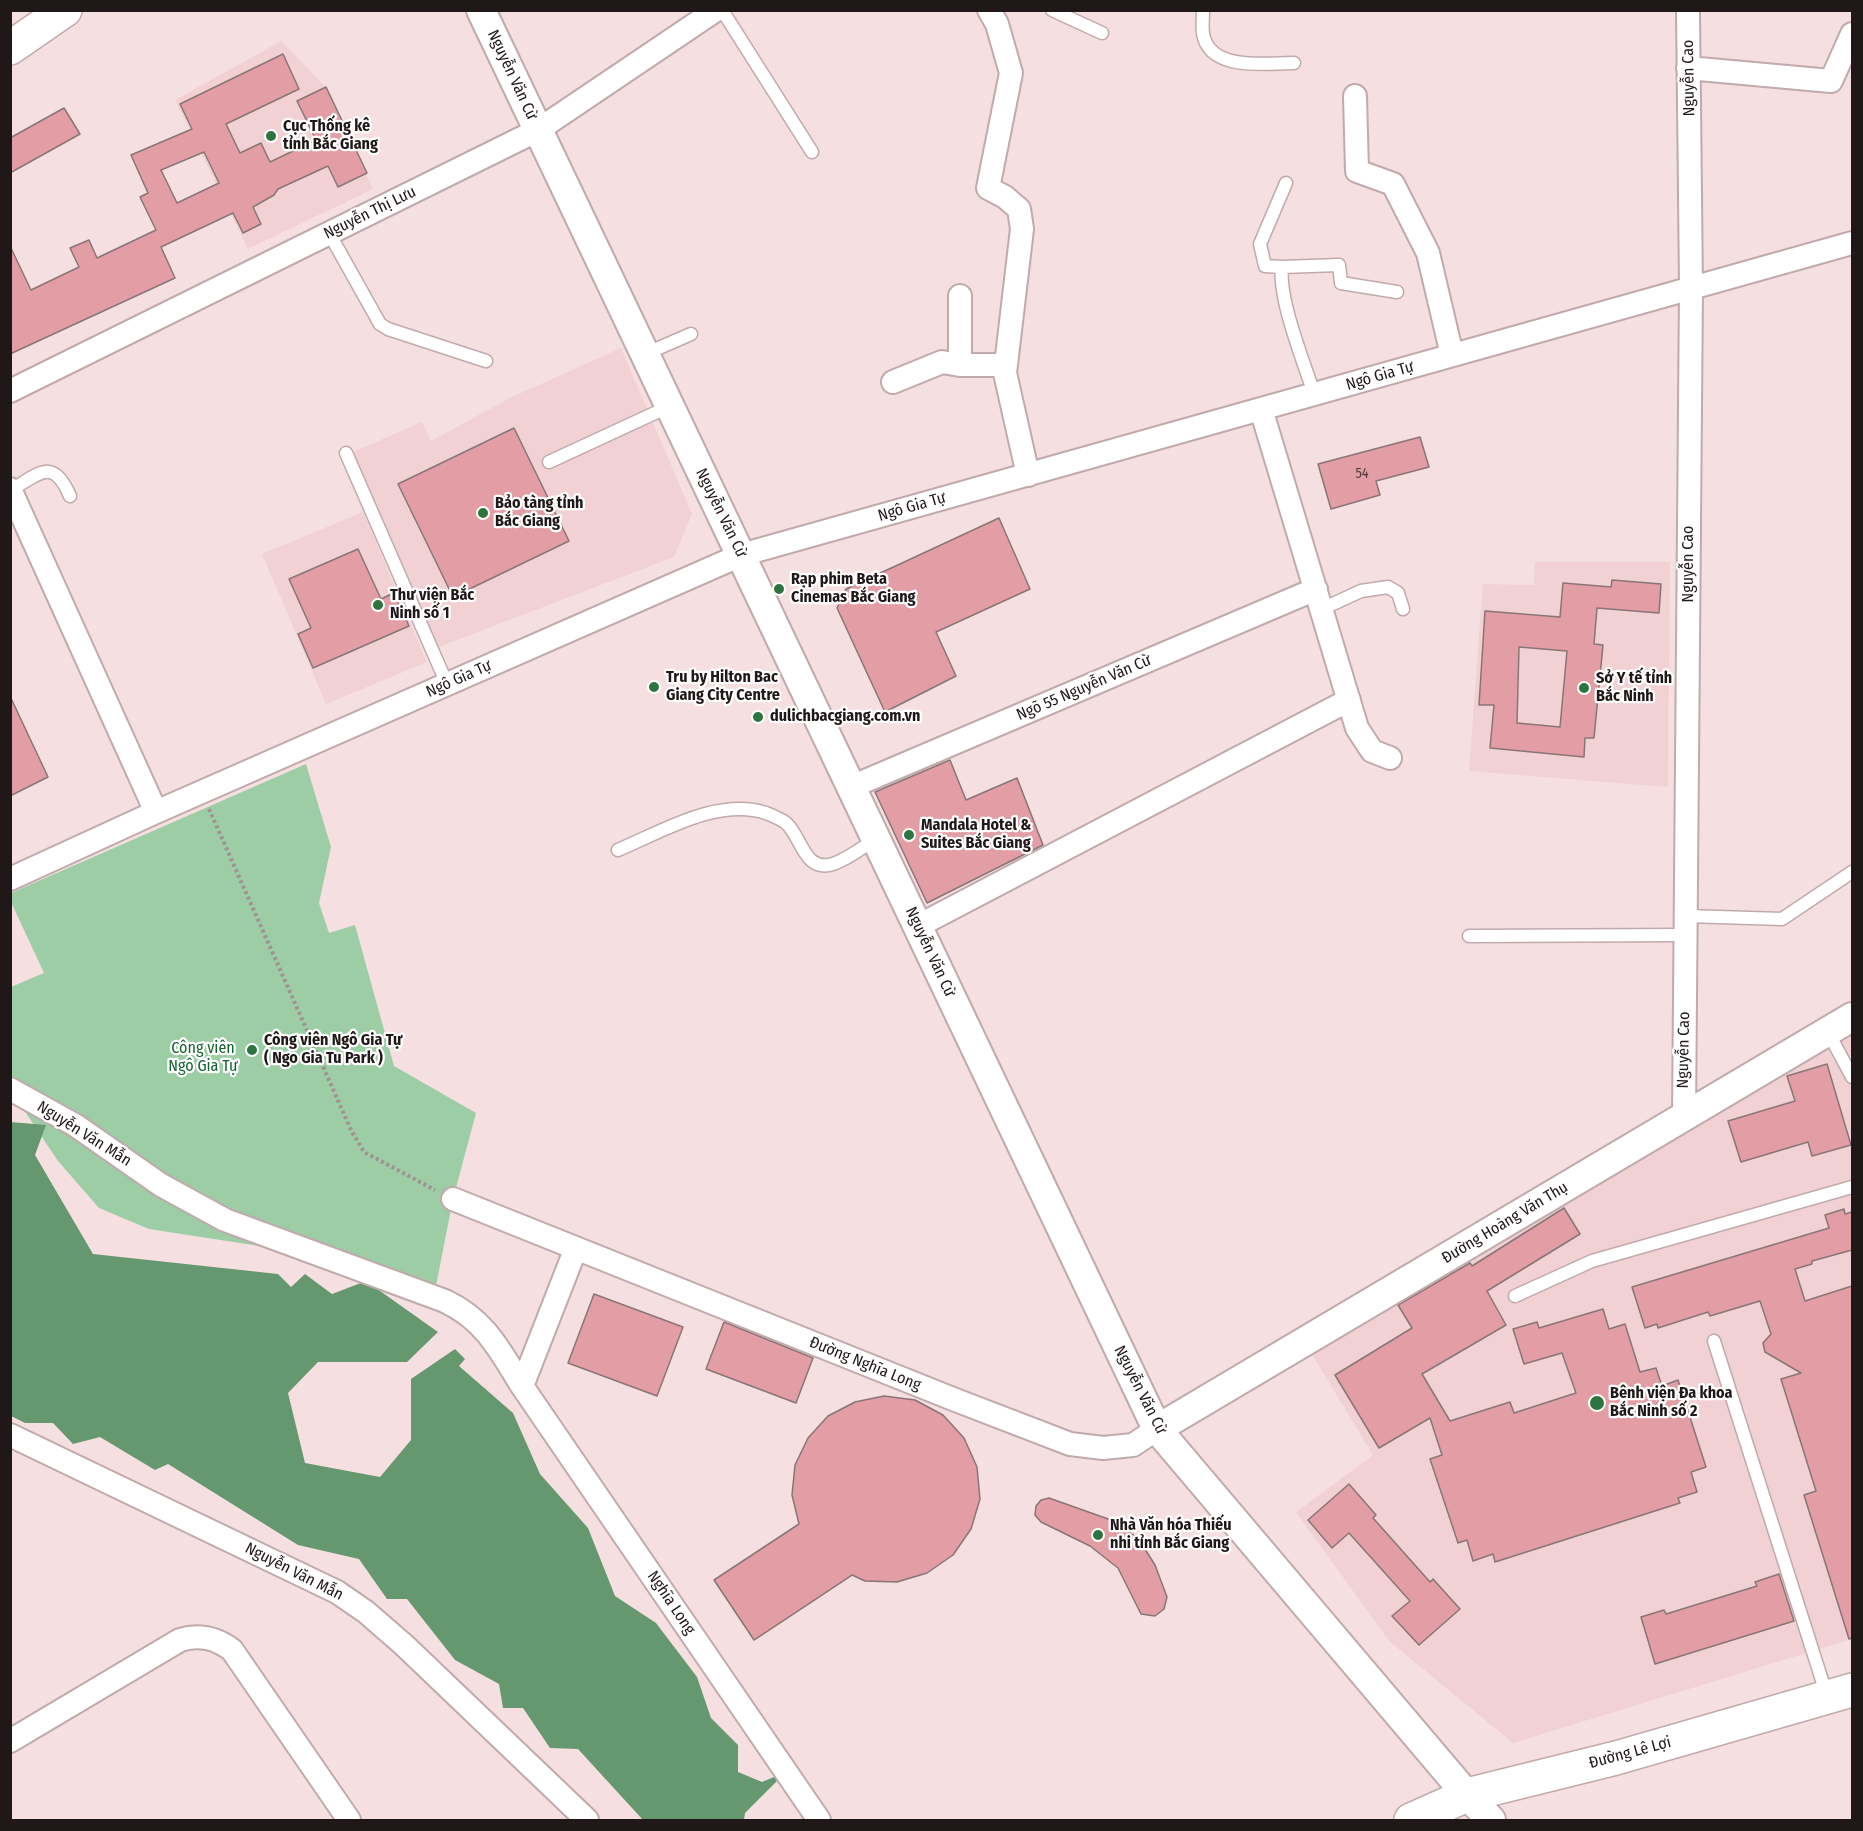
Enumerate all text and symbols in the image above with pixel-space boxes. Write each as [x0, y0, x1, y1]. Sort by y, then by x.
street label: Nguyễn Văn Cừ [483, 27, 541, 123]
street label: Nguyễn Cao [1679, 39, 1699, 117]
place label: Cục Thống kê tỉnh Bắc Giang [283, 117, 378, 155]
marker: Cục Thống kê tỉnh Bắc Giang [264, 129, 278, 143]
street label: Nguyễn Thị Lưu [321, 182, 419, 244]
street label: Ngô Gia Tự [1344, 357, 1416, 395]
street label: Nguyễn Văn Cừ [691, 465, 751, 561]
house number: 54 [1355, 466, 1369, 482]
street label: Ngô Gia Tự [876, 488, 948, 526]
place label: Bảo tàng tỉnh Bắc Giang [495, 494, 583, 532]
marker: Bảo tàng tỉnh Bắc Giang [476, 506, 490, 520]
street label: Nguyễn Cao [1679, 526, 1699, 602]
place label: Rạp phim Beta Cinemas Bắc Giang [791, 570, 916, 608]
marker: Rạp phim Beta Cinemas Bắc Giang [772, 582, 786, 596]
place label: Thư viện Bắc Ninh số 1 [390, 586, 474, 624]
marker: Thư viện Bắc Ninh số 1 [371, 598, 385, 612]
street label: Ngõ 55 Nguyễn Văn Cừ [1014, 651, 1154, 725]
street label: Ngô Gia Tự [423, 656, 495, 702]
place label: Tru by Hilton Bac Giang City Centre [666, 668, 780, 706]
place label: Sở Y tế tỉnh Bắc Ninh [1596, 669, 1672, 707]
marker: Tru by Hilton Bac Giang City Centre [647, 680, 661, 694]
marker: Sở Y tế tỉnh Bắc Ninh [1577, 681, 1591, 695]
place label: dulichbacgiang.com.vn [770, 707, 920, 727]
marker: dulichbacgiang.com.vn [751, 710, 765, 724]
place label: Mandala Hotel & Suites Bắc Giang [921, 816, 1031, 854]
marker: Mandala Hotel & Suites Bắc Giang [902, 828, 916, 842]
street label: Nguyễn Văn Cừ [901, 904, 959, 1000]
street label: Nguyễn Cao [1674, 1011, 1694, 1089]
place label: Công viên Ngô Gia Tự ( Ngo Gia Tu Park ) [264, 1031, 402, 1069]
park label: Công viên Ngô Gia Tự [168, 1039, 238, 1077]
marker: Công viên Ngô Gia Tự ( Ngo Gia Tu Park ) [245, 1043, 259, 1057]
street label: Nguyễn Văn Mẫn [33, 1097, 135, 1171]
street label: Đường Hoàng Văn Thụ [1438, 1178, 1572, 1268]
street label: Đường Nghĩa Long [806, 1333, 924, 1395]
street label: Nguyễn Văn Cừ [1109, 1343, 1171, 1437]
place label: Bệnh viện Đa khoa Bắc Ninh số 2 [1610, 1384, 1732, 1422]
marker: Bệnh viện Đa khoa Bắc Ninh số 2 [1588, 1394, 1606, 1412]
place label: Nhà Văn hóa Thiếu nhi tỉnh Bắc Giang [1110, 1516, 1232, 1554]
marker: Nhà Văn hóa Thiếu nhi tỉnh Bắc Giang [1091, 1528, 1105, 1542]
street label: Nguyễn Văn Mẫn [242, 1539, 346, 1605]
street label: Nghĩa Long [643, 1568, 699, 1638]
street label: Đường Lê Lợi [1587, 1733, 1673, 1773]

